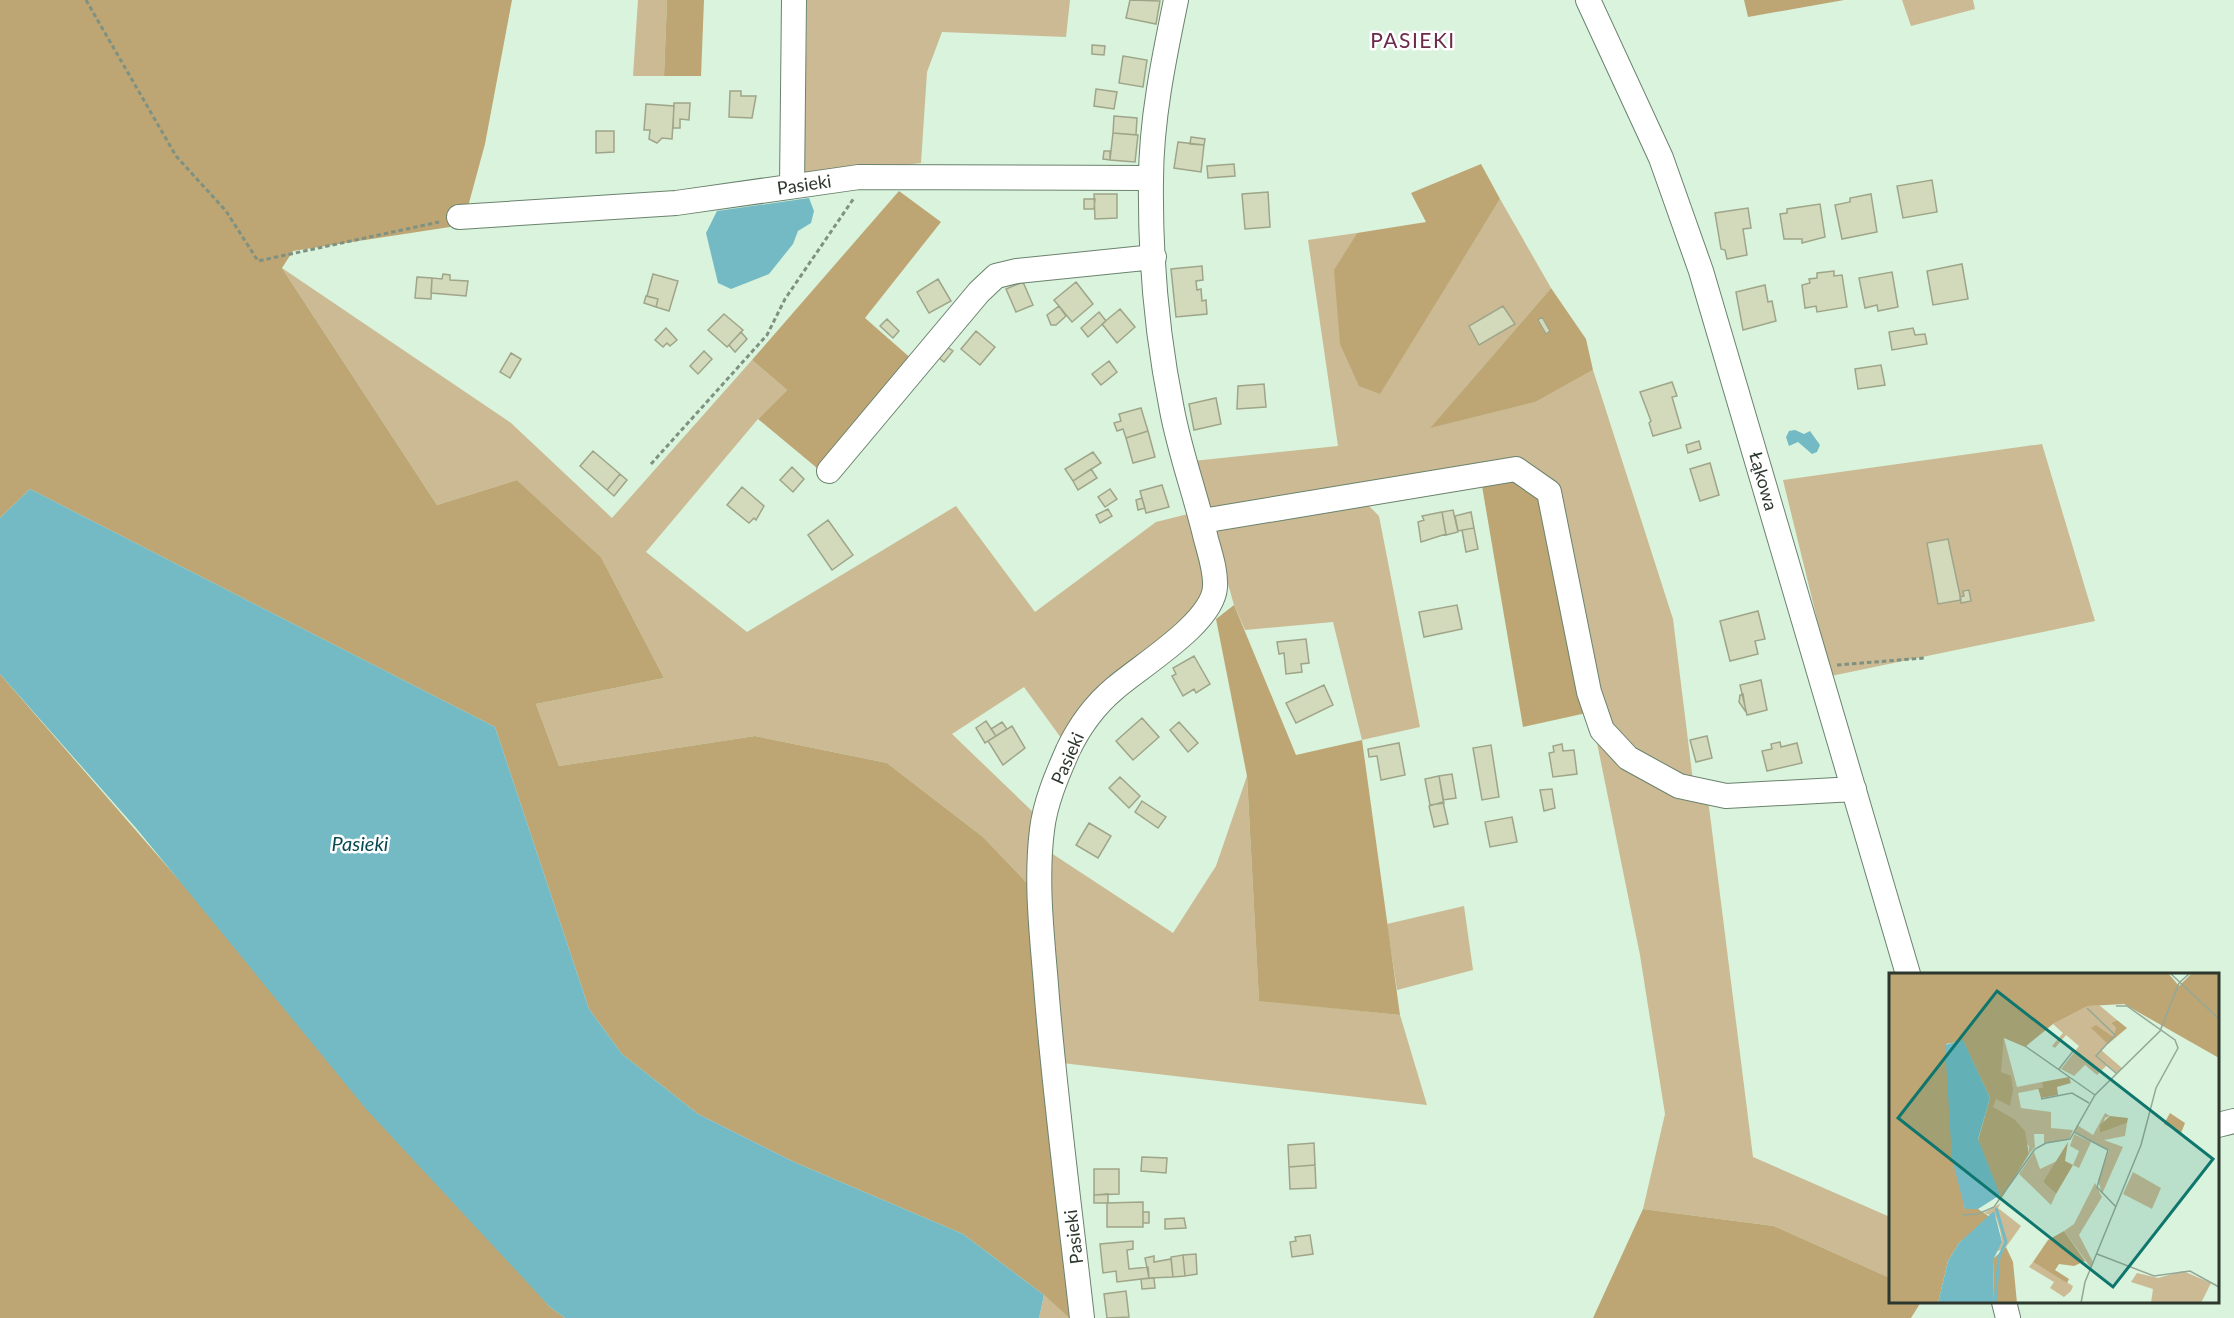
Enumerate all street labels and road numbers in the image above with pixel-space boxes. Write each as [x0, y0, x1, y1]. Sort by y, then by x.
street label: Pasieki [775, 169, 833, 199]
street label: Łąkowa [1745, 449, 1783, 513]
street label: Pasieki [1046, 729, 1088, 787]
street label: Pasieki [1059, 1209, 1087, 1265]

